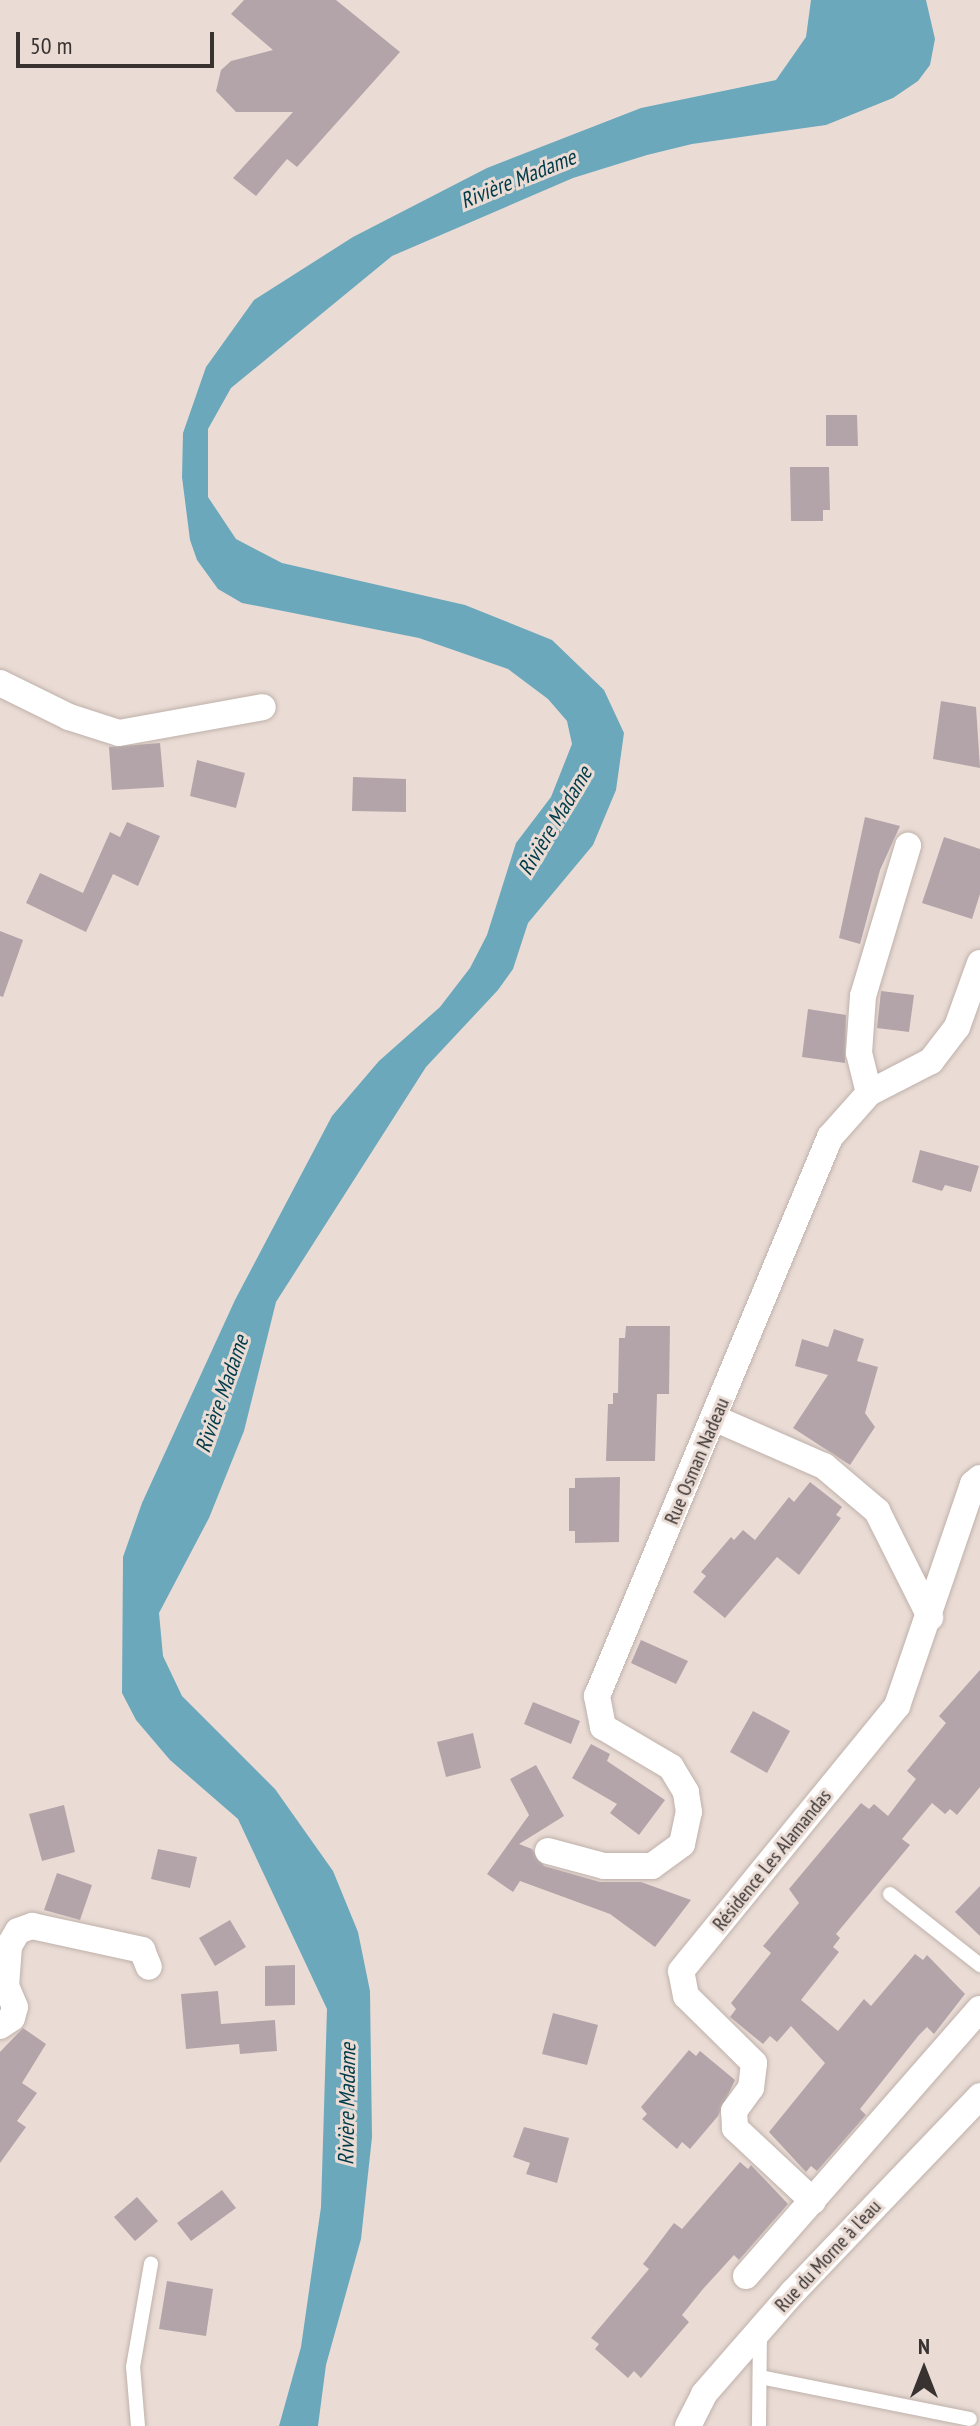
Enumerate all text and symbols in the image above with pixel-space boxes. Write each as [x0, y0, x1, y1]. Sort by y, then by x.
scale bar [20, 16, 218, 66]
text: 50 m [30, 30, 72, 61]
water label: Rivière Madame [456, 144, 580, 214]
water label: Rivière Madame [512, 762, 598, 880]
water label: Rivière Madame [190, 1332, 254, 1456]
street label: Rue Osman Nadeau [660, 1394, 734, 1528]
street label: Résidence Les Alamandas [708, 1784, 836, 1936]
water label: Rivière Madame [333, 2043, 361, 2165]
street label: Rue du Morne à l'eau [770, 2195, 886, 2317]
north arrow [884, 2330, 964, 2410]
text: N [918, 2332, 930, 2360]

